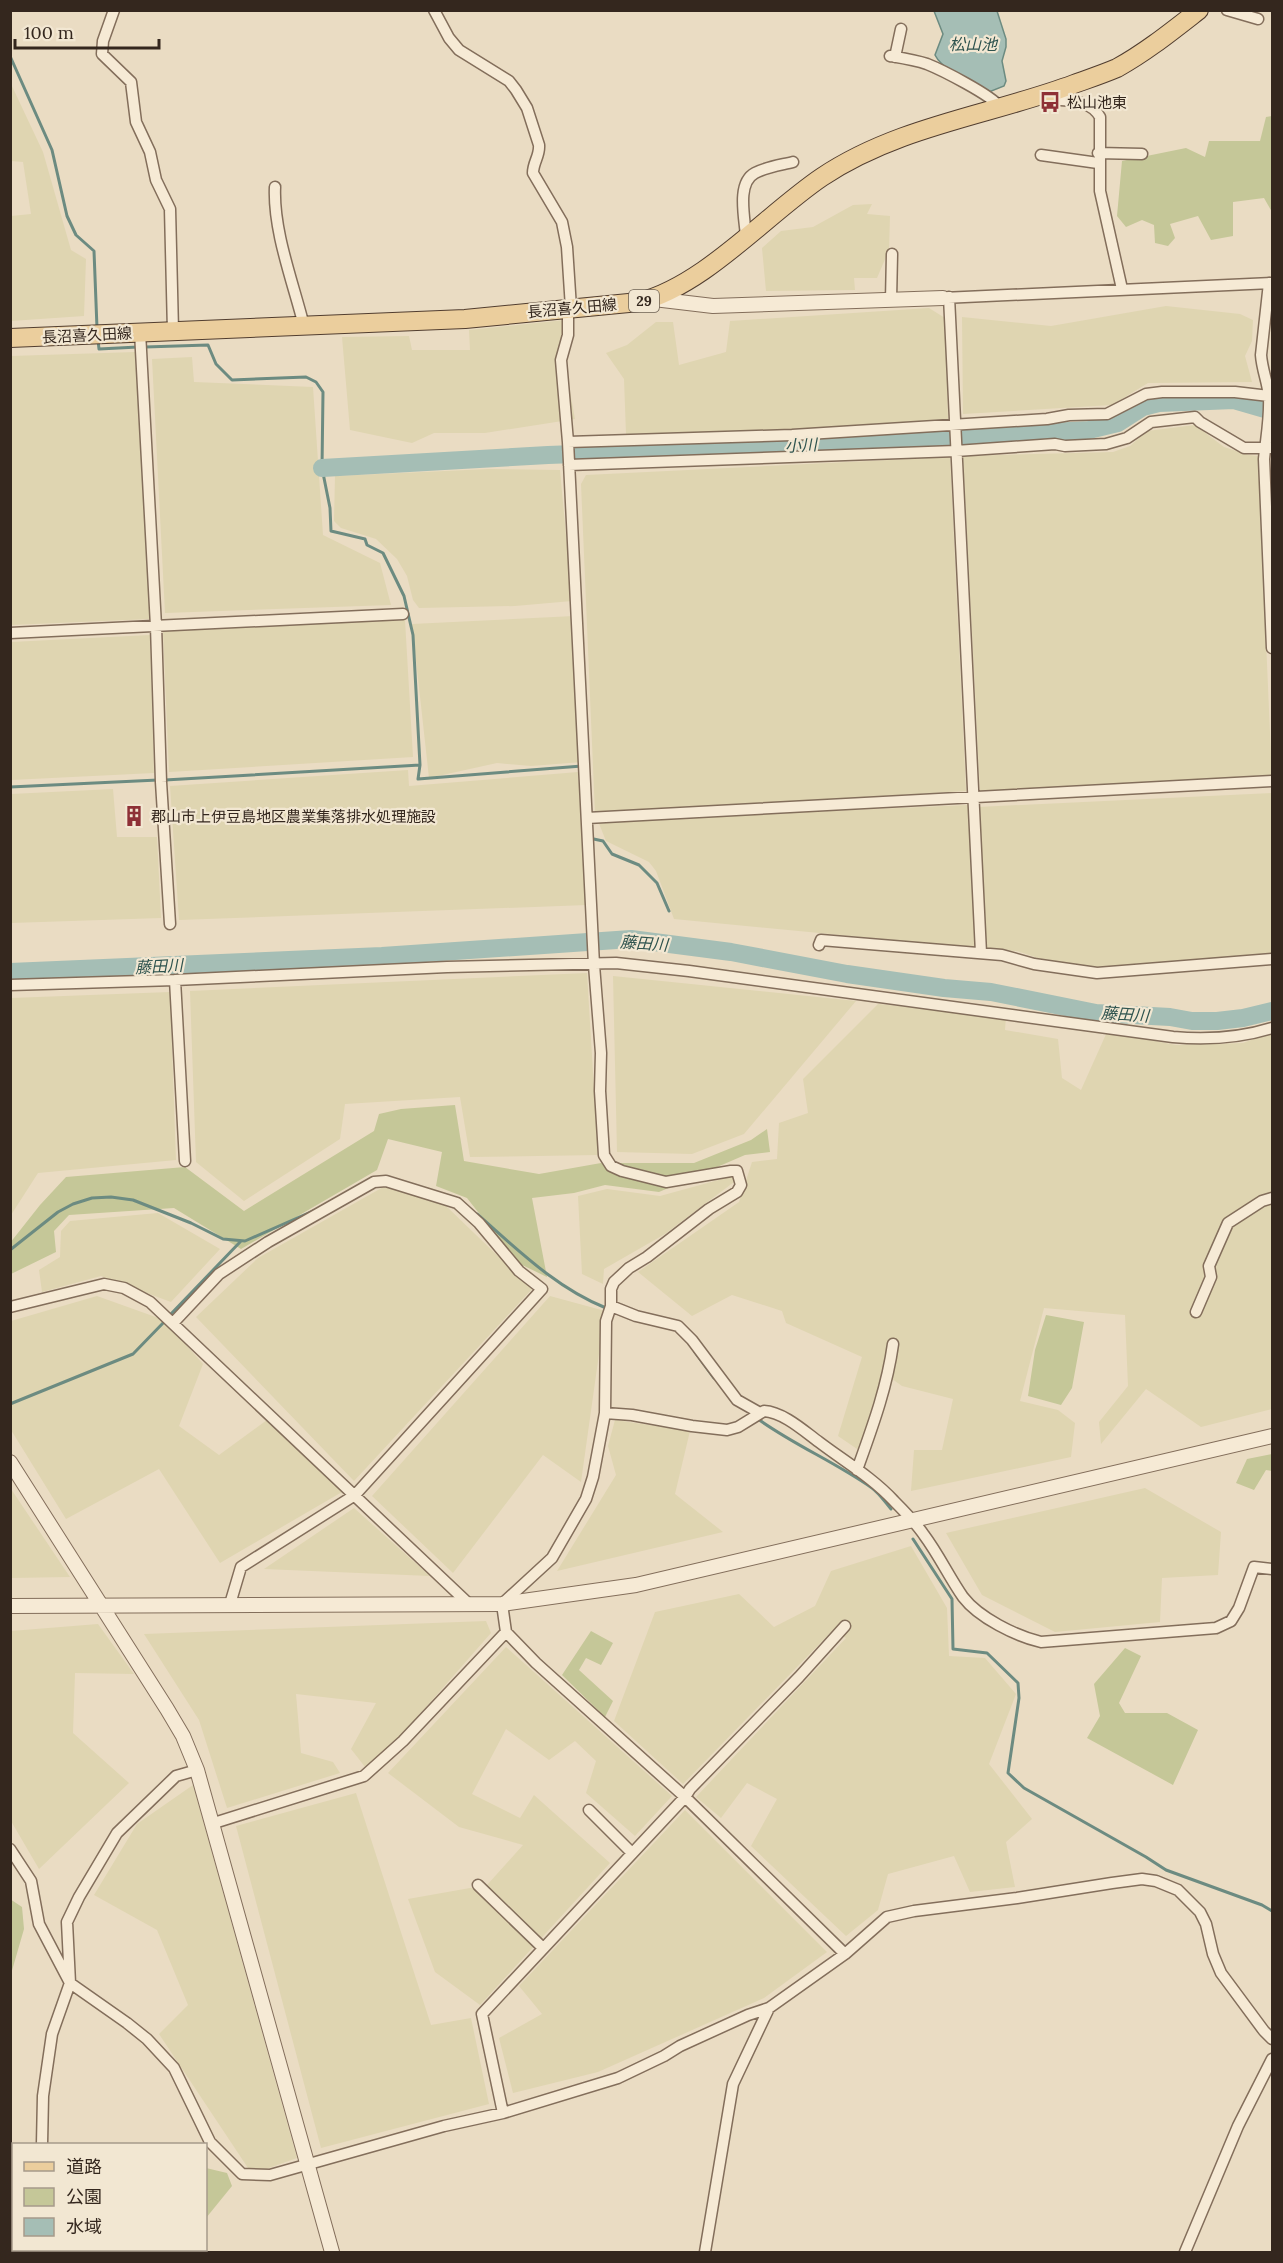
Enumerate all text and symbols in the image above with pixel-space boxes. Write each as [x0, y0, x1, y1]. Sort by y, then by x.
scale bar [15, 12, 159, 50]
text: 100 m [24, 21, 74, 44]
water label: 松山池 [949, 34, 999, 54]
bus stop icon: 松山池東 [1038, 90, 1062, 114]
place label: 松山池東 [1067, 93, 1127, 112]
road number: 29 [629, 290, 659, 312]
street label: 長沼喜久田線 [526, 295, 618, 321]
street label: 長沼喜久田線 [42, 323, 132, 347]
water label: 小川 [784, 434, 819, 456]
building icon: 郡山市上伊豆島地区農業集落排水処理施設 [122, 804, 146, 828]
place label: 郡山市上伊豆島地区農業集落排水処理施設 [151, 807, 436, 826]
water label: 藤田川 [619, 931, 671, 955]
water label: 藤田川 [135, 955, 185, 977]
water label: 藤田川 [1100, 1002, 1152, 1026]
legend [12, 2143, 207, 2251]
text: 道路 [66, 2155, 102, 2178]
text: 公園 [66, 2185, 102, 2208]
text: 水域 [66, 2215, 102, 2238]

